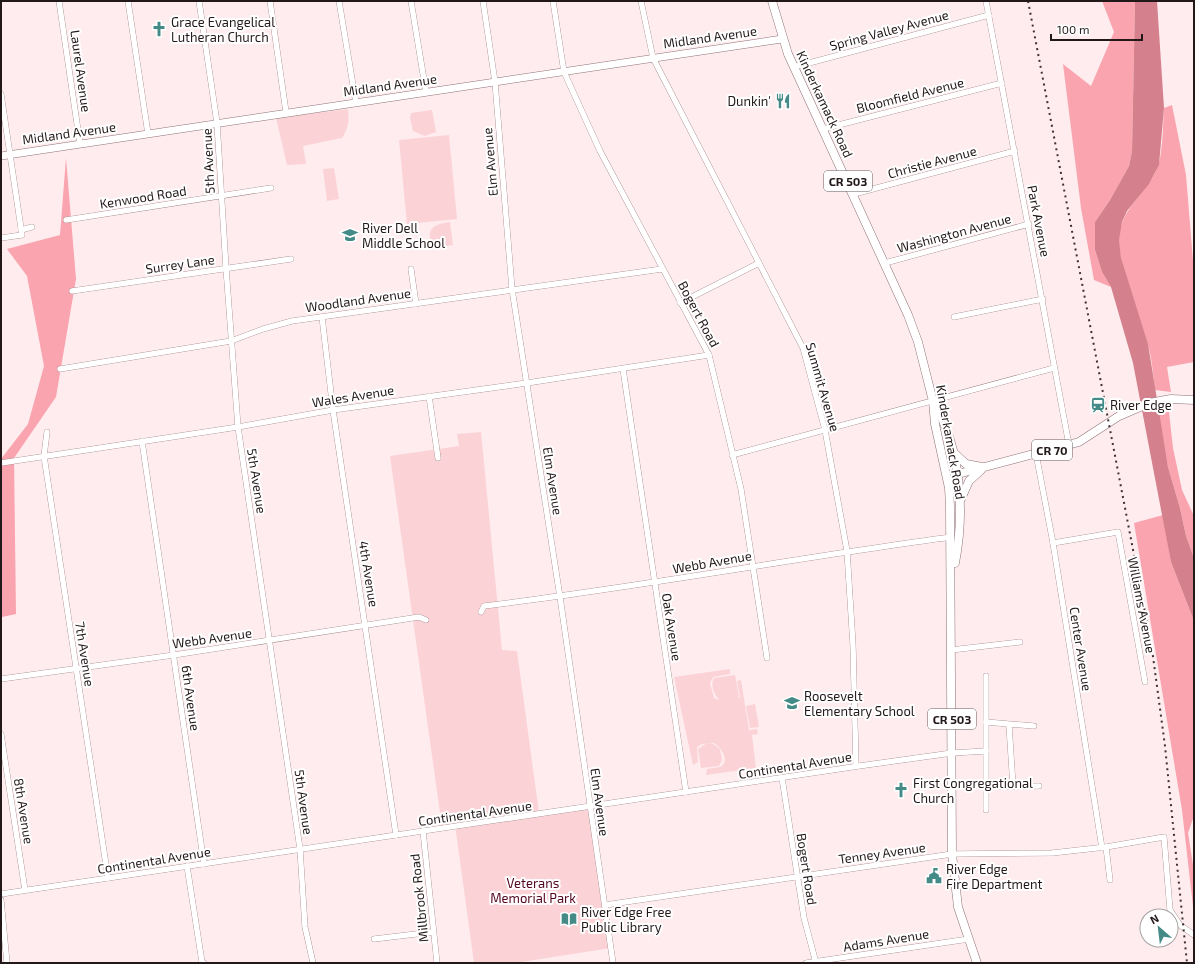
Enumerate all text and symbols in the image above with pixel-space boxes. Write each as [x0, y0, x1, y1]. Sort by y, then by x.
street label: Spring Valley Avenue [828, 6, 950, 54]
place label: Grace Evangelical Lutheran Church [171, 14, 275, 45]
scale bar [1051, 16, 1142, 42]
church icon: Grace Evangelical Lutheran Church [150, 20, 168, 38]
text: 100 m [1057, 22, 1089, 36]
street label: Midland Avenue [662, 23, 758, 51]
street label: Laurel Avenue [67, 29, 95, 113]
street label: Kinderkamack Road [793, 48, 857, 160]
street label: Midland Avenue [342, 71, 438, 99]
street label: Bloomfield Avenue [855, 74, 966, 116]
restaurant icon: Dunkin' [774, 92, 792, 110]
place label: Dunkin' [727, 93, 771, 109]
street label: Midland Avenue [21, 119, 117, 147]
street label: Elm Avenue [479, 127, 501, 197]
street label: 5th Avenue [198, 128, 218, 194]
street label: Christie Avenue [886, 142, 978, 182]
road number: CR 503 [824, 171, 872, 191]
street label: Kenwood Road [98, 182, 188, 212]
street label: Park Avenue [1024, 184, 1054, 258]
street label: Washington Avenue [895, 210, 1013, 256]
place label: River Dell Middle School [362, 220, 445, 251]
school or university icon: River Dell Middle School [341, 226, 359, 244]
street label: Surrey Lane [144, 251, 216, 277]
street label: Bogert Road [675, 278, 723, 350]
street label: Woodland Avenue [304, 285, 412, 315]
street label: Summit Avenue [803, 341, 843, 433]
street label: Wales Avenue [311, 382, 395, 410]
street label: Kinderkamack Road [933, 383, 969, 501]
station icon: River Edge [1089, 396, 1107, 414]
place label: River Edge [1110, 397, 1172, 413]
road number: CR 70 [1032, 440, 1072, 460]
street label: Elm Avenue [540, 446, 566, 516]
street label: 5th Avenue [244, 447, 270, 515]
street label: 4th Avenue [356, 540, 382, 608]
street label: Webb Avenue [671, 547, 753, 577]
street label: Williams Avenue [1125, 555, 1159, 655]
street label: Oak Avenue [659, 592, 685, 662]
street label: Center Avenue [1066, 606, 1096, 692]
street label: 7th Avenue [72, 620, 98, 688]
street label: Webb Avenue [171, 625, 253, 651]
street label: 6th Avenue [178, 664, 204, 732]
place label: Roosevelt Elementary School [804, 688, 915, 719]
school or university icon: Roosevelt Elementary School [783, 694, 801, 712]
road number: CR 503 [928, 709, 976, 729]
street label: Continental Avenue [737, 748, 853, 782]
street label: Elm Avenue [587, 767, 613, 837]
street label: 5th Avenue [292, 768, 316, 836]
place label: First Congregational Church [913, 775, 1033, 806]
street label: 8th Avenue [11, 777, 37, 845]
church icon: First Congregational Church [892, 781, 910, 799]
street label: Continental Avenue [417, 797, 533, 829]
street label: Bogert Road [793, 832, 821, 906]
street label: Tenney Avenue [837, 839, 927, 867]
street label: Continental Avenue [96, 843, 212, 877]
street label: Millbrook Road [406, 853, 432, 943]
place label: River Edge Fire Department [946, 861, 1043, 892]
public building icon: River Edge Fire Department [925, 867, 943, 885]
park label: Veterans Memorial Park [490, 875, 576, 906]
place label: River Edge Free Public Library [581, 904, 672, 935]
north arrow [1139, 908, 1179, 948]
library icon: River Edge Free Public Library [560, 910, 578, 928]
text: N [1148, 911, 1161, 926]
street label: Adams Avenue [842, 925, 930, 955]

